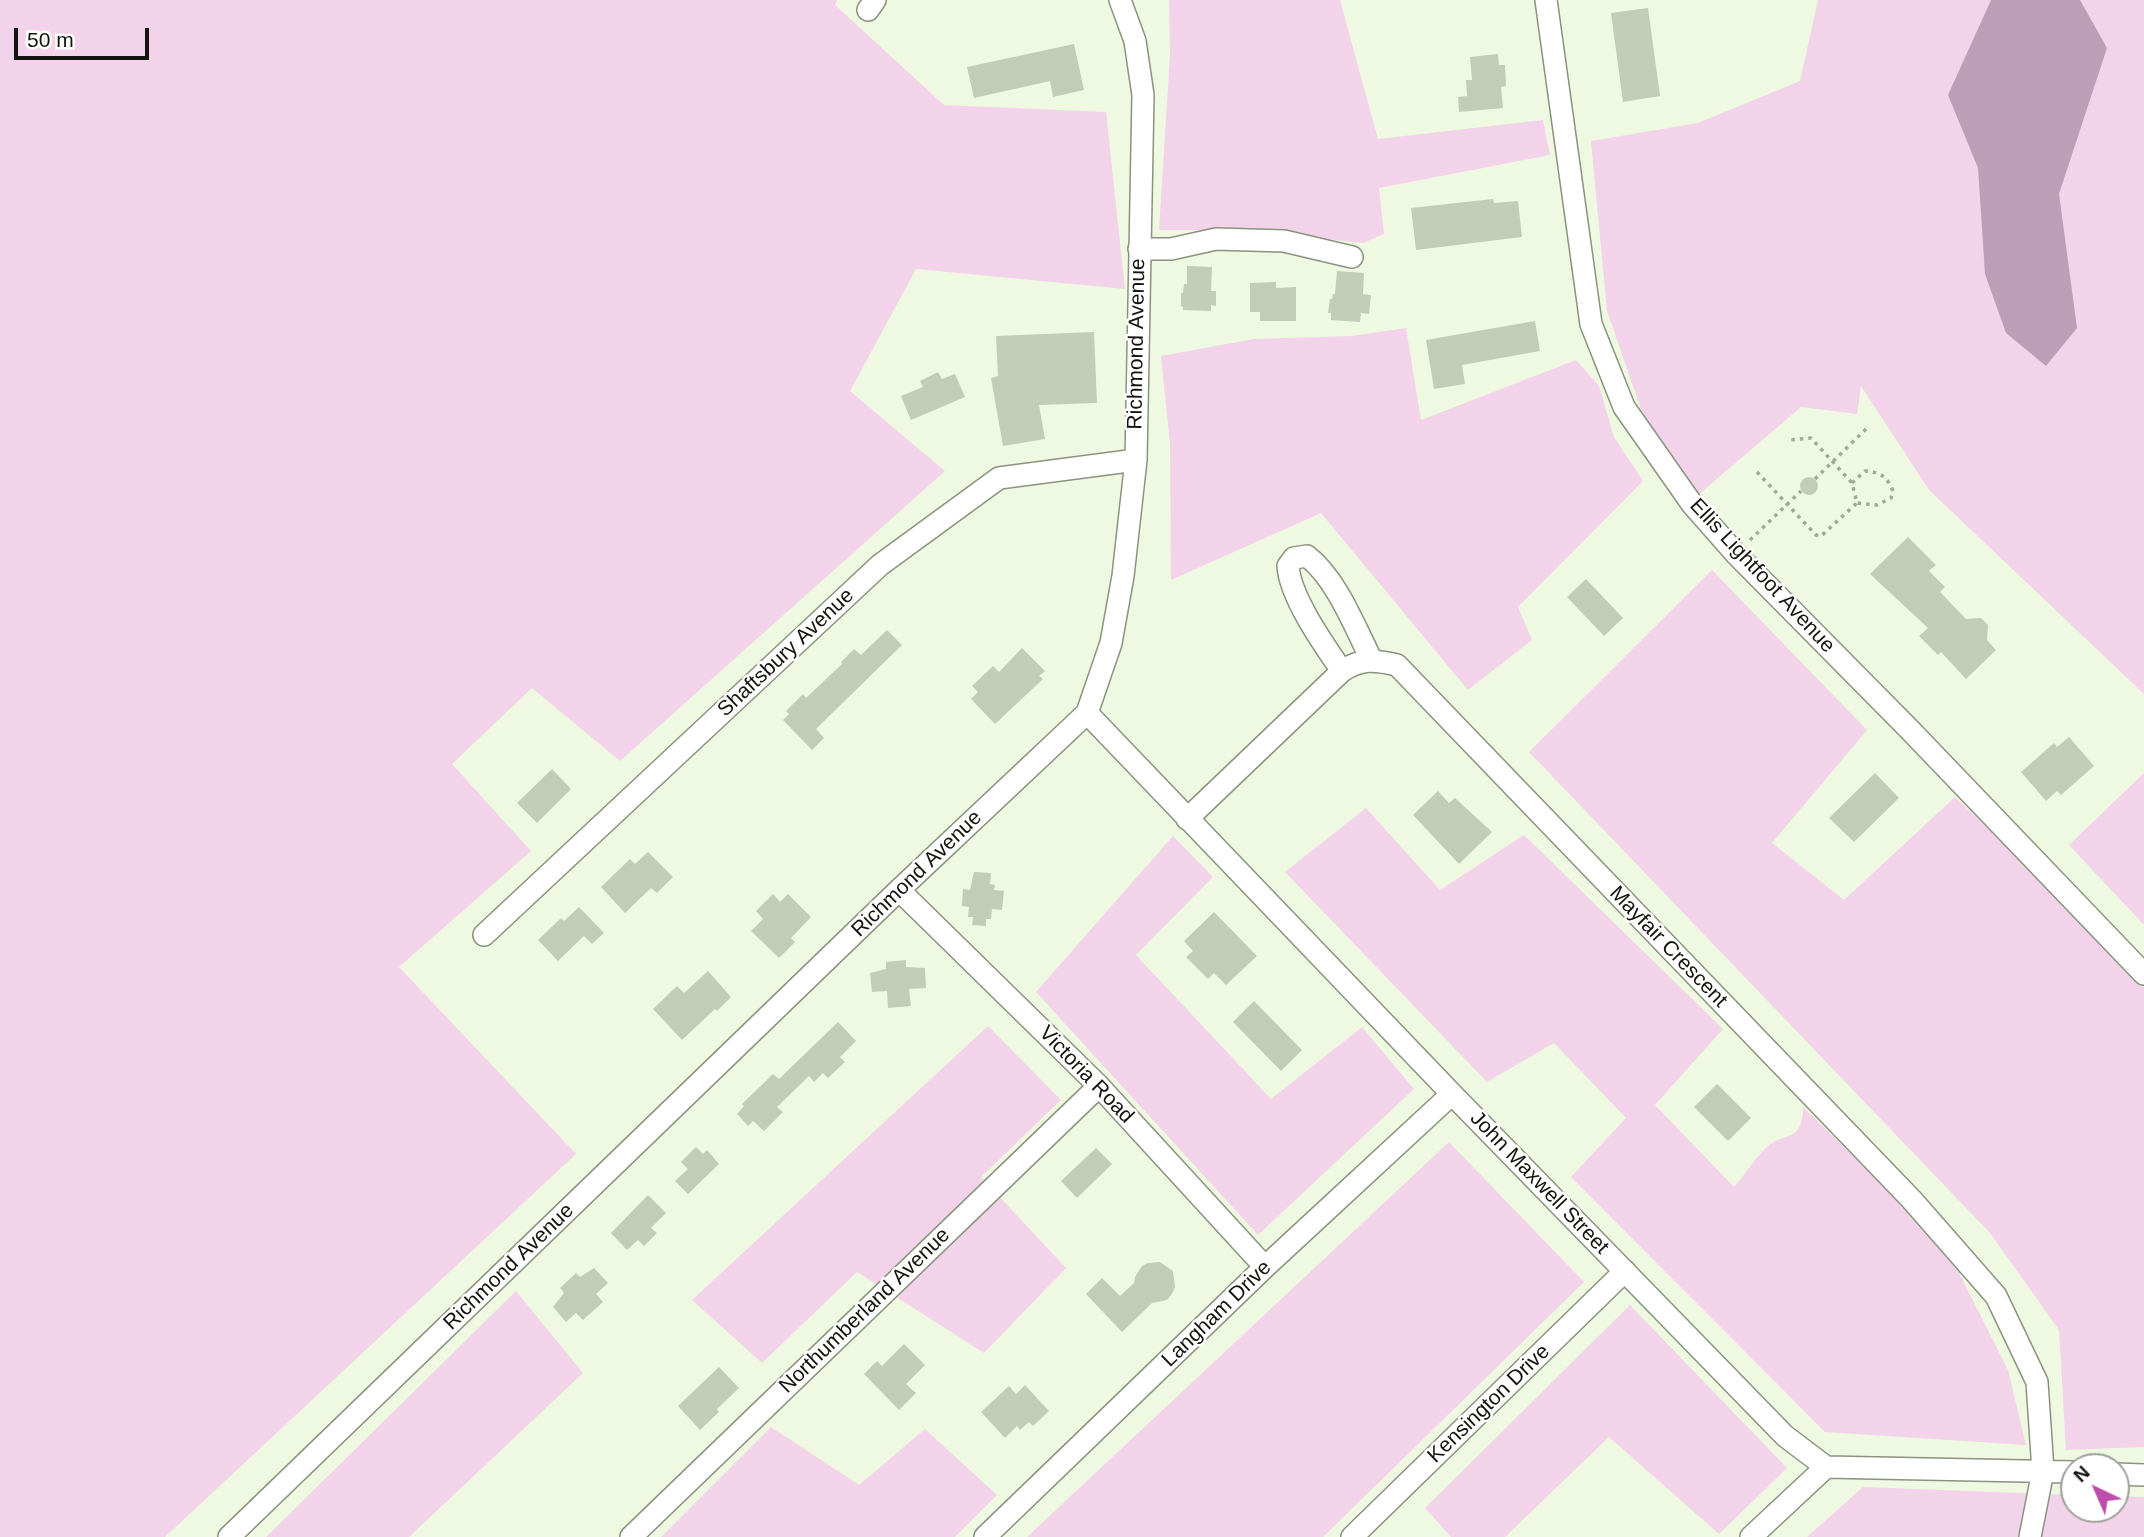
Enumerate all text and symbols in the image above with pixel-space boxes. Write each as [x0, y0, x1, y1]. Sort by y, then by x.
scale bar [18, 14, 152, 58]
text: 50 m [27, 28, 74, 51]
street label: Richmond Avenue [1123, 258, 1151, 430]
street label: Ellis Lightfoot Avenue [1684, 494, 1840, 658]
street label: Shaftsbury Avenue [713, 583, 859, 723]
street label: Richmond Avenue [847, 805, 987, 943]
street label: Mayfair Crescent [1604, 881, 1732, 1013]
street label: Victoria Road [1033, 1021, 1139, 1129]
street label: John Maxwell Street [1464, 1106, 1614, 1260]
street label: Richmond Avenue [439, 1198, 579, 1336]
street label: Northumberland Avenue [775, 1223, 955, 1399]
street label: Langham Drive [1157, 1255, 1277, 1373]
street label: Kensington Drive [1423, 1339, 1555, 1469]
north arrow [2060, 1453, 2130, 1523]
text: N [2069, 1462, 2094, 1486]

